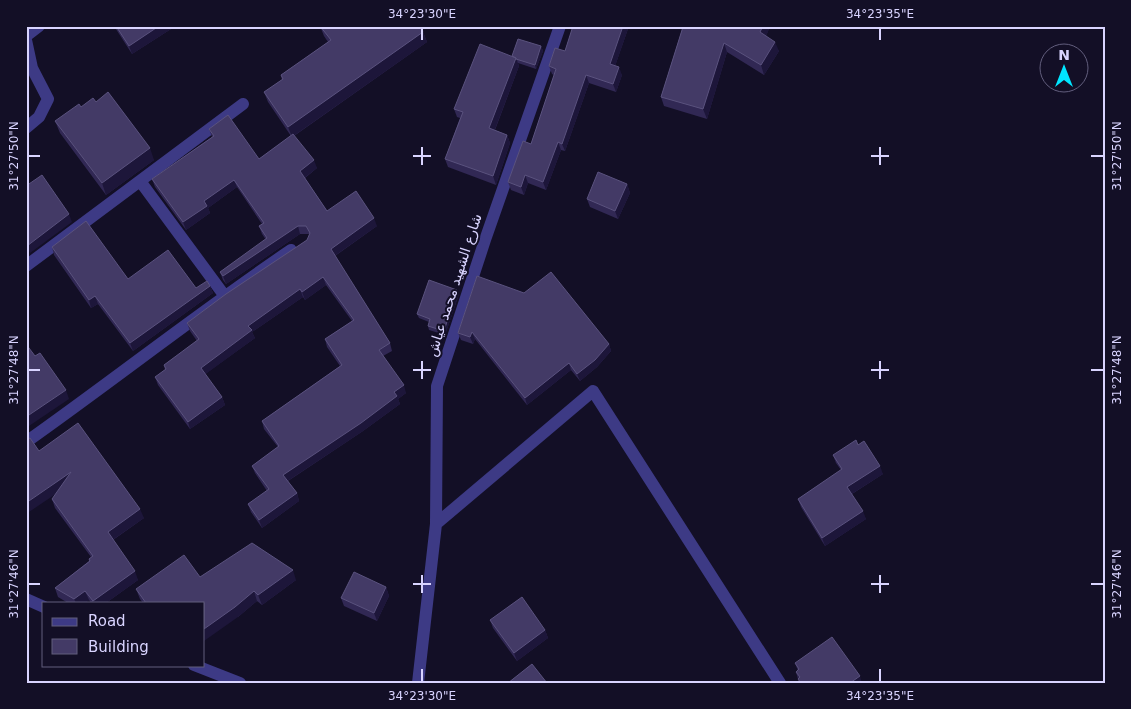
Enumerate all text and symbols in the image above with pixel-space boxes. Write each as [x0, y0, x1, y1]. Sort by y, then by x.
text: 34°23'30"E [388, 7, 456, 21]
text: 34°23'35"E [846, 7, 914, 21]
north arrow [1038, 42, 1088, 92]
text: N [1058, 47, 1070, 63]
text: 31°27'50"N [7, 121, 21, 191]
text: 31°27'50"N [1110, 121, 1124, 191]
street label: شارع الشهيد محمد عياش [423, 212, 486, 359]
text: 31°27'48"N [7, 335, 21, 405]
text: 31°27'48"N [1110, 335, 1124, 405]
text: 31°27'46"N [7, 549, 21, 619]
text: 31°27'46"N [1110, 549, 1124, 619]
legend [42, 602, 205, 666]
text: Road [88, 612, 126, 630]
text: Building [88, 638, 149, 656]
text: 34°23'30"E [388, 689, 456, 703]
text: 34°23'35"E [846, 689, 914, 703]

